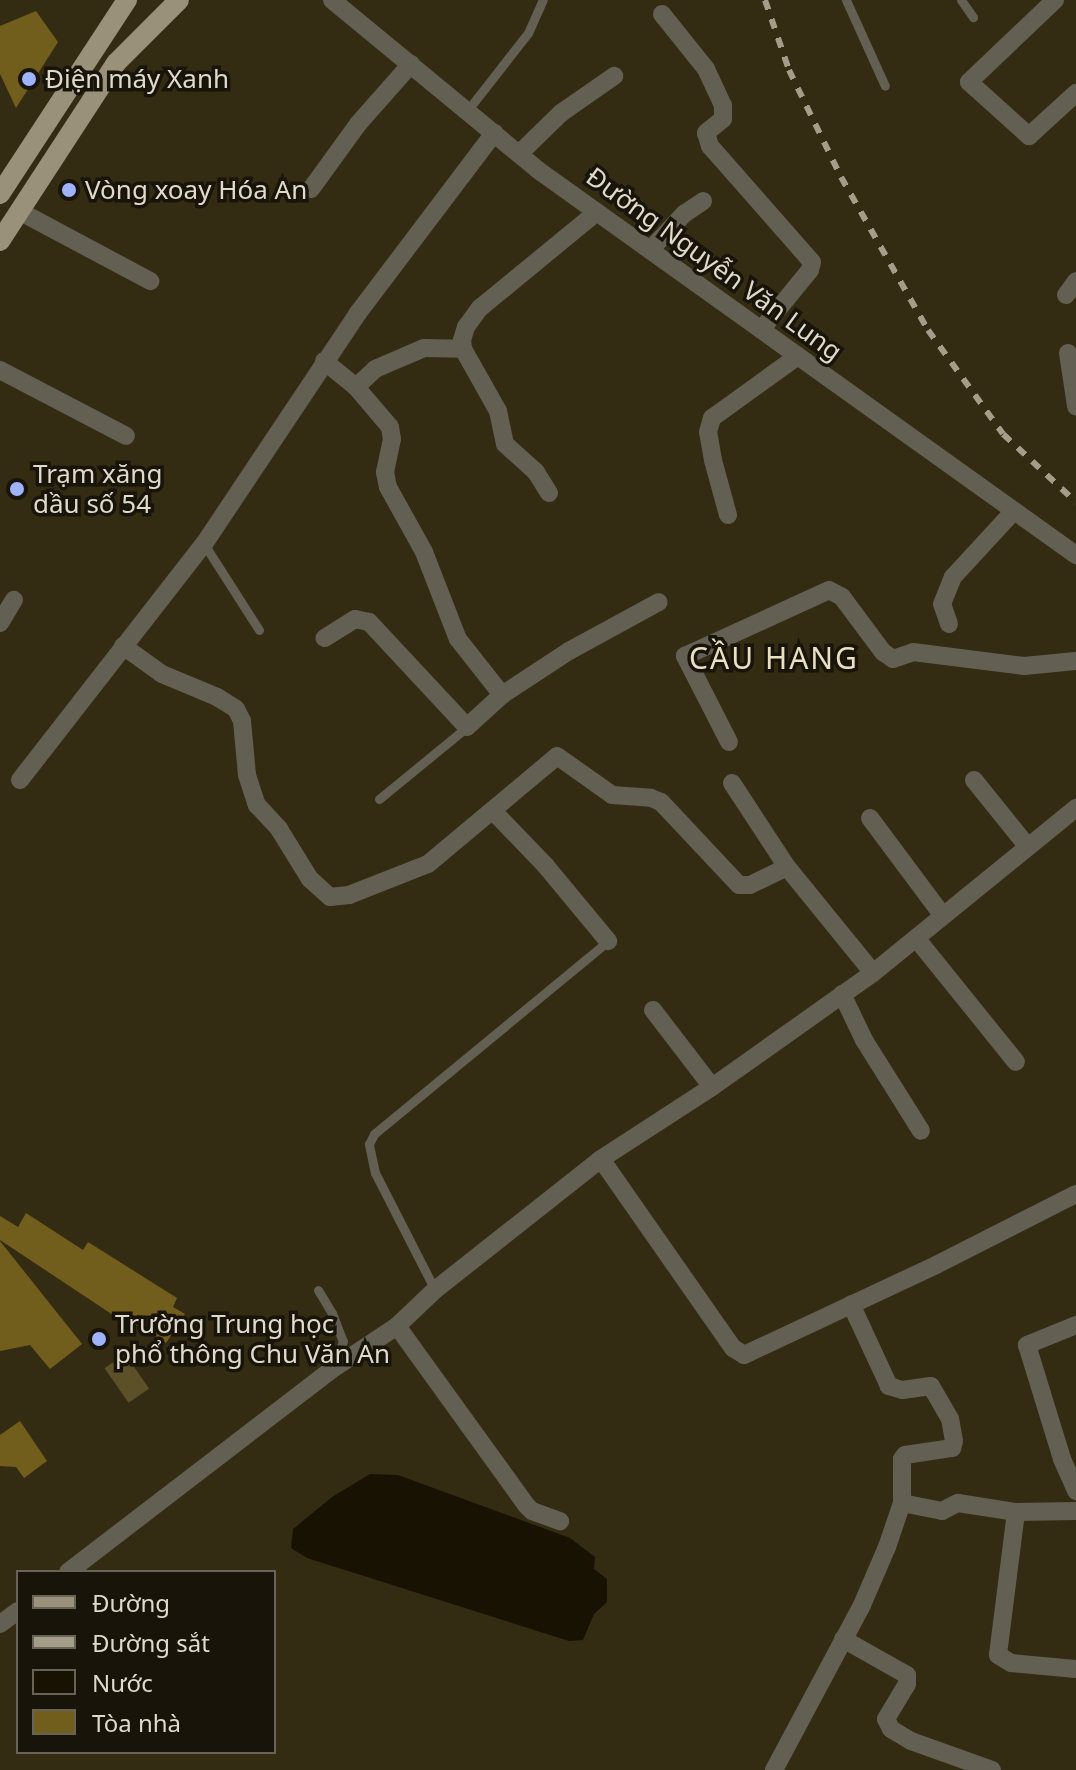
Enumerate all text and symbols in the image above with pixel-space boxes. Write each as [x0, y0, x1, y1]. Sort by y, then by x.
place label: Điện máy Xanh [45, 63, 229, 95]
marker: Điện máy Xanh [20, 70, 38, 88]
street label: Đường Nguyễn Văn Lung [580, 161, 848, 367]
place label: Vòng xoay Hóa An [85, 174, 307, 206]
marker: Vòng xoay Hóa An [60, 181, 78, 199]
place label: Trạm xăng dầu số 54 [33, 458, 162, 520]
marker: Trạm xăng dầu số 54 [8, 480, 26, 498]
district label: CẦU HANG [689, 640, 859, 676]
place label: Trường Trung học phổ thông Chu Văn An [115, 1308, 390, 1370]
marker: Trường Trung học phổ thông Chu Văn An [90, 1330, 108, 1348]
legend [16, 1570, 276, 1754]
text: Đường [92, 1586, 170, 1619]
text: Đường sắt [92, 1626, 210, 1659]
text: Nước [92, 1666, 153, 1699]
text: Tòa nhà [92, 1706, 181, 1739]

